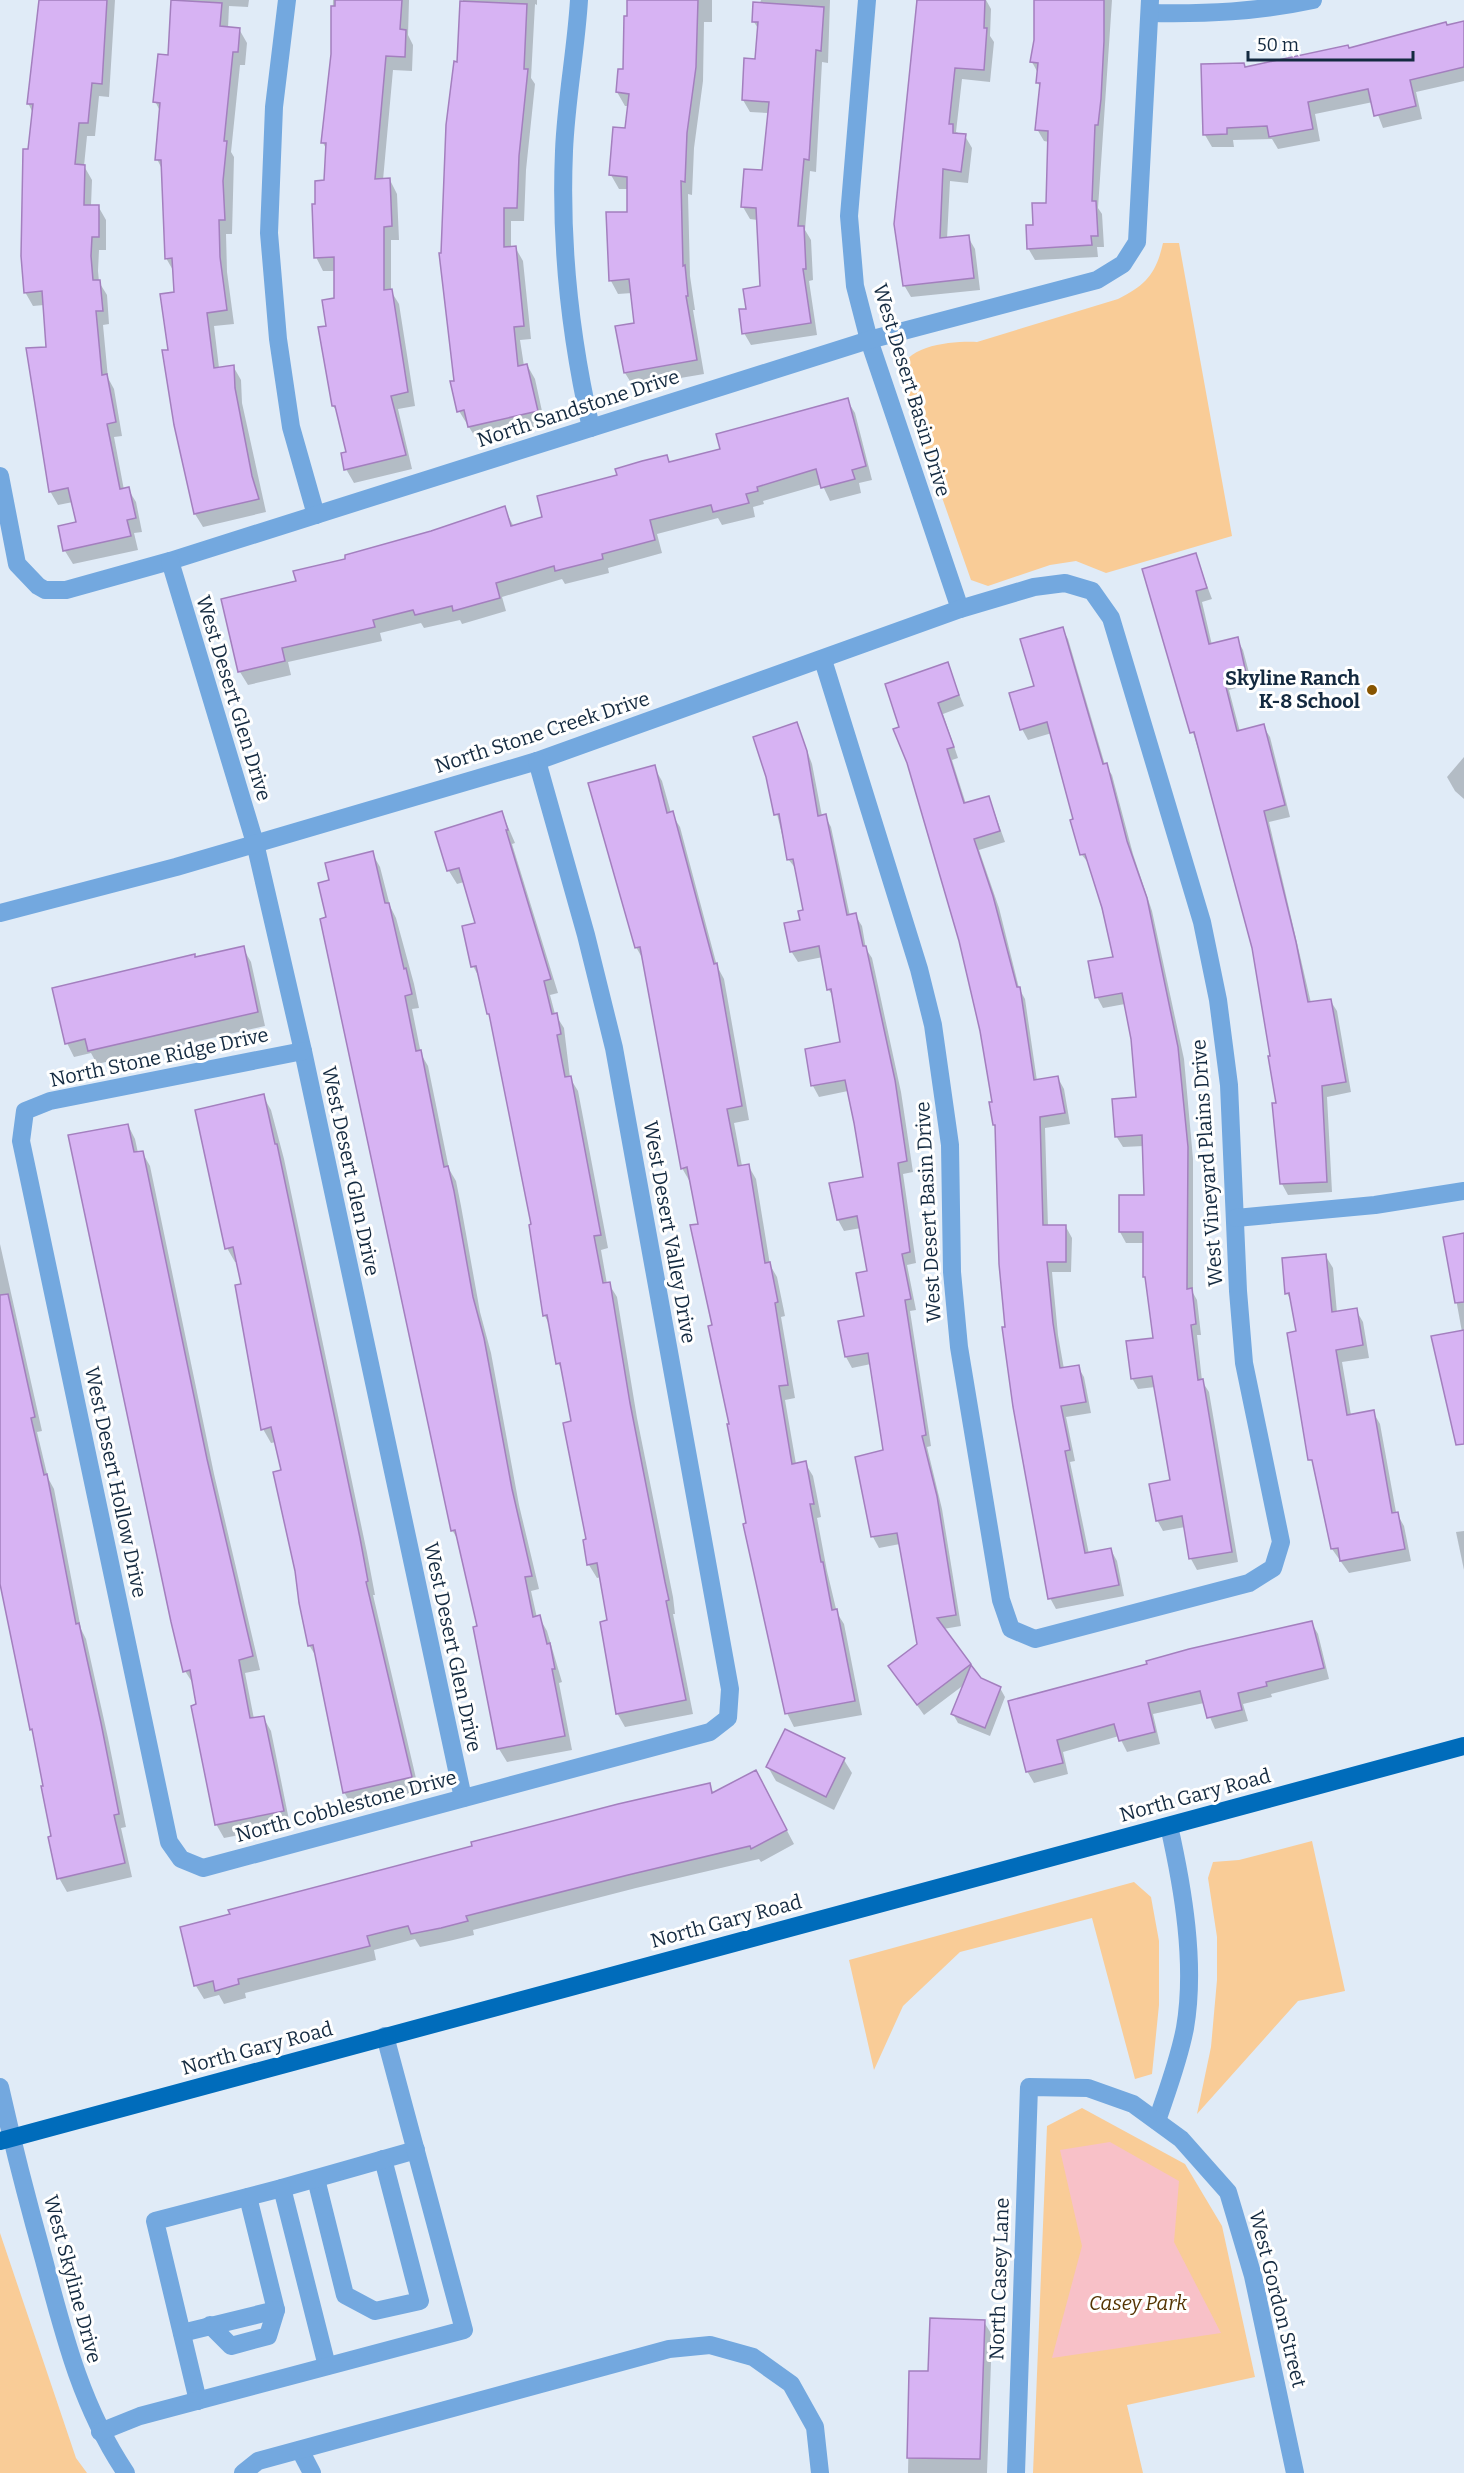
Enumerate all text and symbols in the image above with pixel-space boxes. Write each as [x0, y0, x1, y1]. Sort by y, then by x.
scale bar [1248, 24, 1413, 62]
text: 50 m [1257, 34, 1299, 56]
street label: West Desert Basin Drive [868, 281, 956, 499]
street label: North Sandstone Drive [474, 364, 682, 452]
street label: West Desert Glen Drive [191, 592, 277, 804]
place label: Skyline Ranch K-8 School [1225, 666, 1360, 713]
marker: Skyline Ranch K-8 School [1365, 683, 1379, 697]
street label: North Stone Creek Drive [432, 686, 652, 778]
street label: North Stone Ridge Drive [47, 1022, 271, 1092]
street label: West Vineyard Plains Drive [1186, 1039, 1228, 1287]
street label: West Desert Glen Drive [317, 1064, 385, 1278]
street label: West Desert Basin Drive [910, 1101, 946, 1323]
street label: West Desert Valley Drive [639, 1119, 701, 1345]
street label: West Desert Hollow Drive [80, 1364, 152, 1600]
street label: West Desert Glen Drive [419, 1540, 487, 1754]
street label: North Gary Road [1117, 1763, 1273, 1827]
street label: North Cobblestone Drive [233, 1765, 459, 1847]
street label: North Gary Road [648, 1889, 804, 1953]
street label: North Gary Road [179, 2016, 335, 2080]
street label: West Skyline Drive [39, 2192, 107, 2366]
street label: North Casey Lane [984, 2197, 1014, 2361]
street label: West Gordon Street [1244, 2208, 1312, 2390]
park label: Casey Park [1089, 2291, 1187, 2315]

